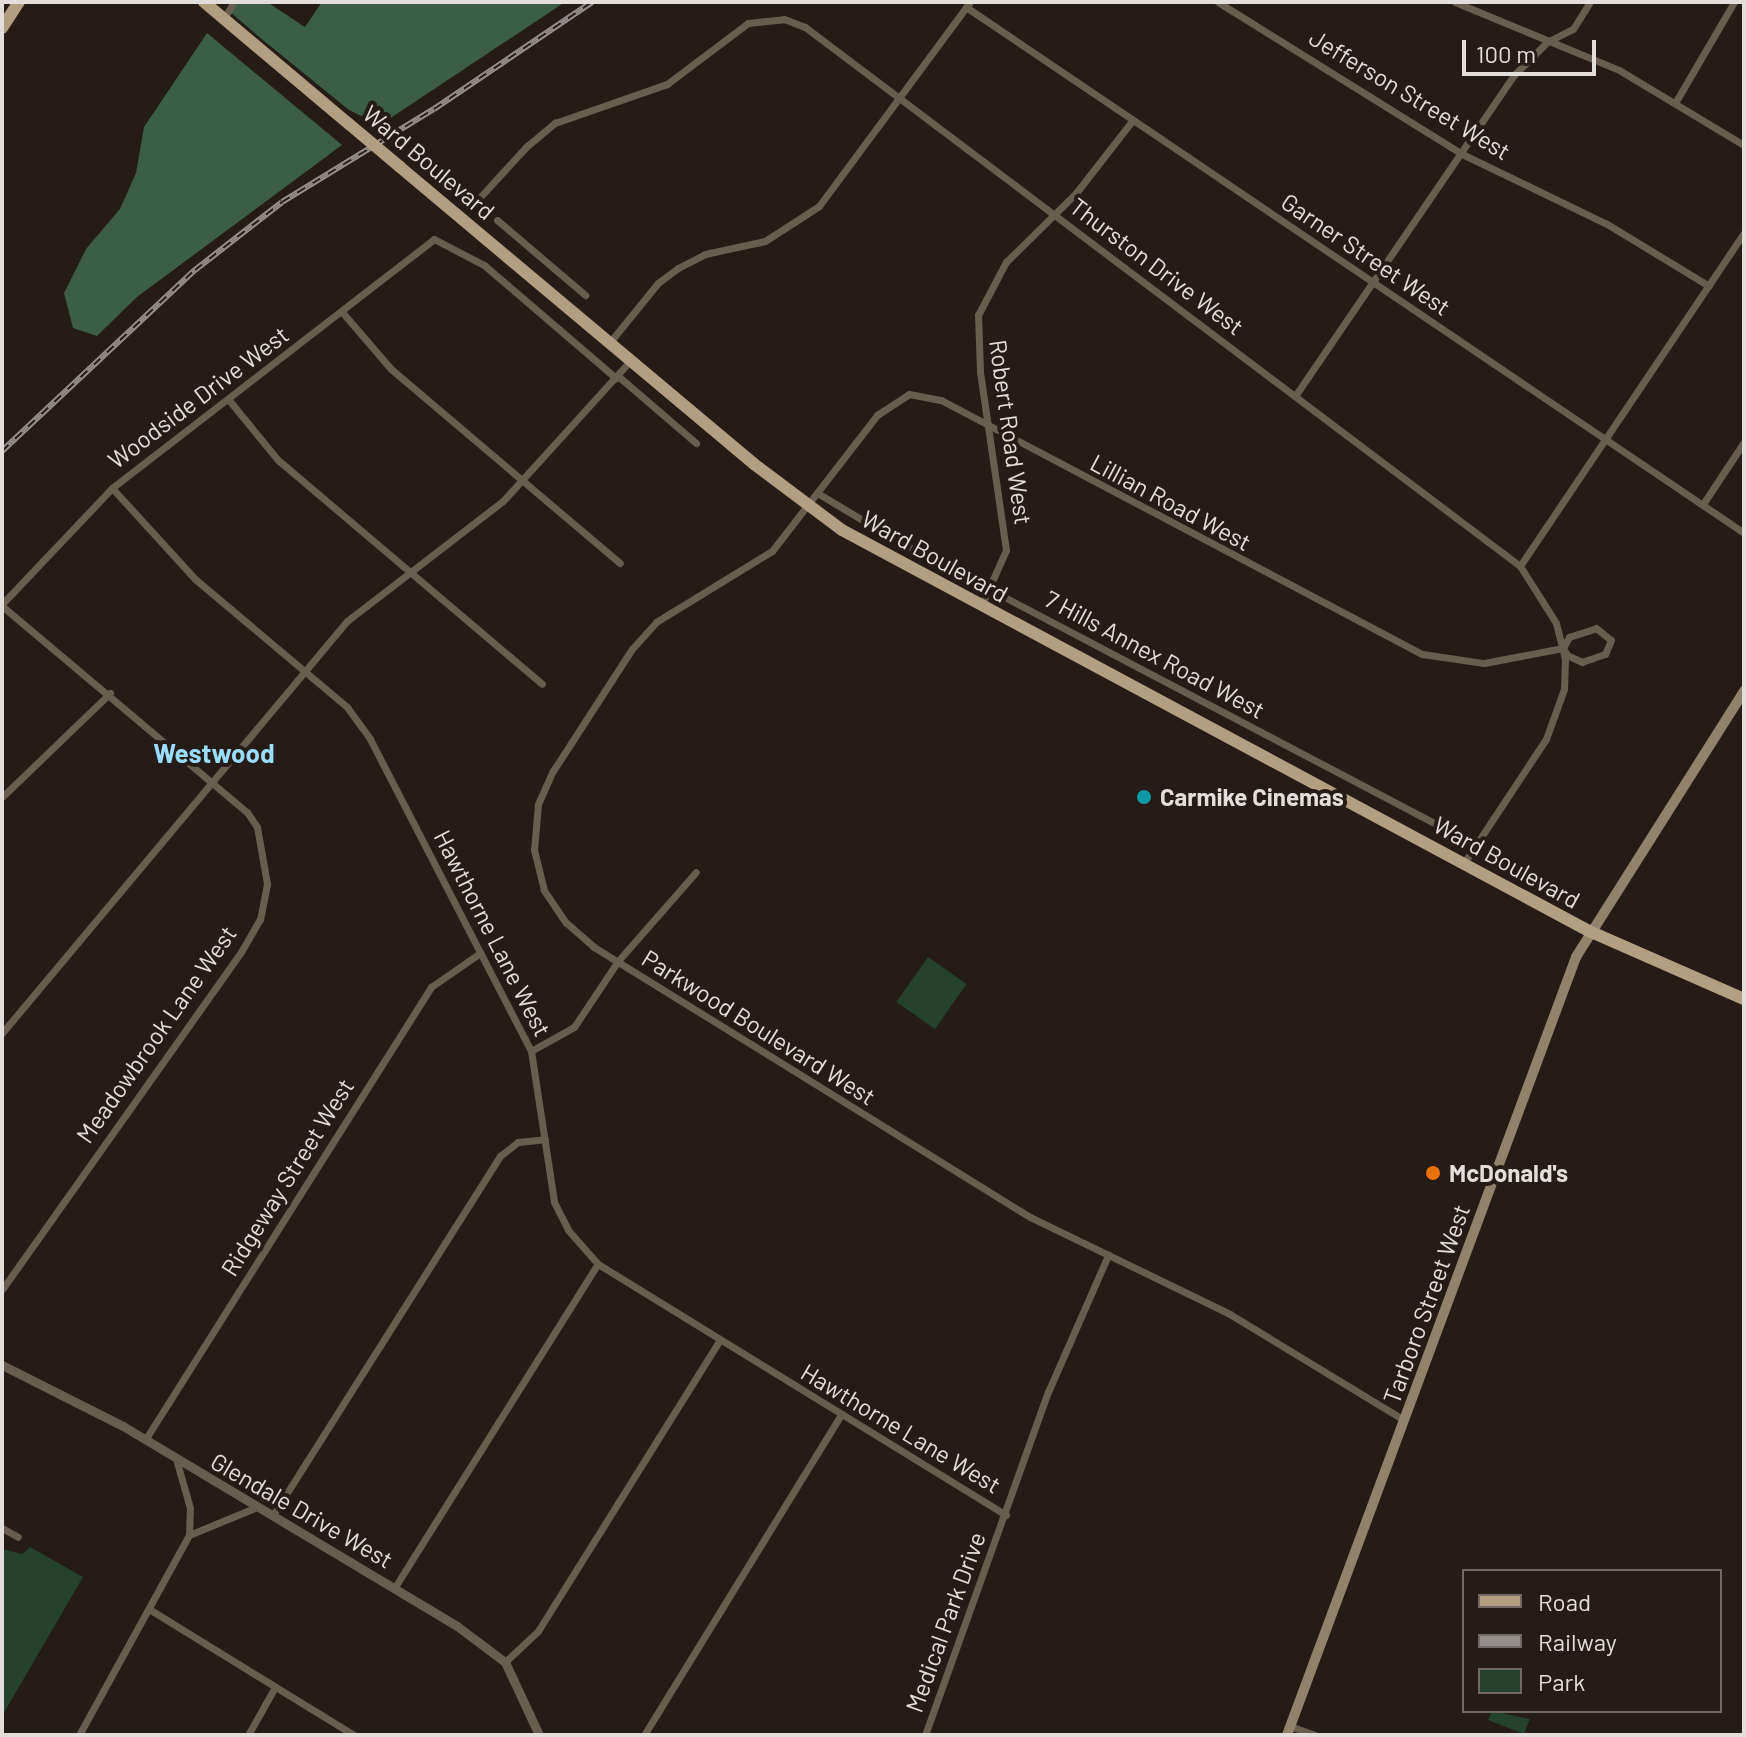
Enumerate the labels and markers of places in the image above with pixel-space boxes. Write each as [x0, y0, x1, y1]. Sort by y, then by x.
place label: Carmike Cinemas [1160, 783, 1344, 811]
marker: Carmike Cinemas [1135, 788, 1153, 806]
place label: McDonald's [1449, 1159, 1568, 1187]
marker: McDonald's [1424, 1164, 1442, 1182]

